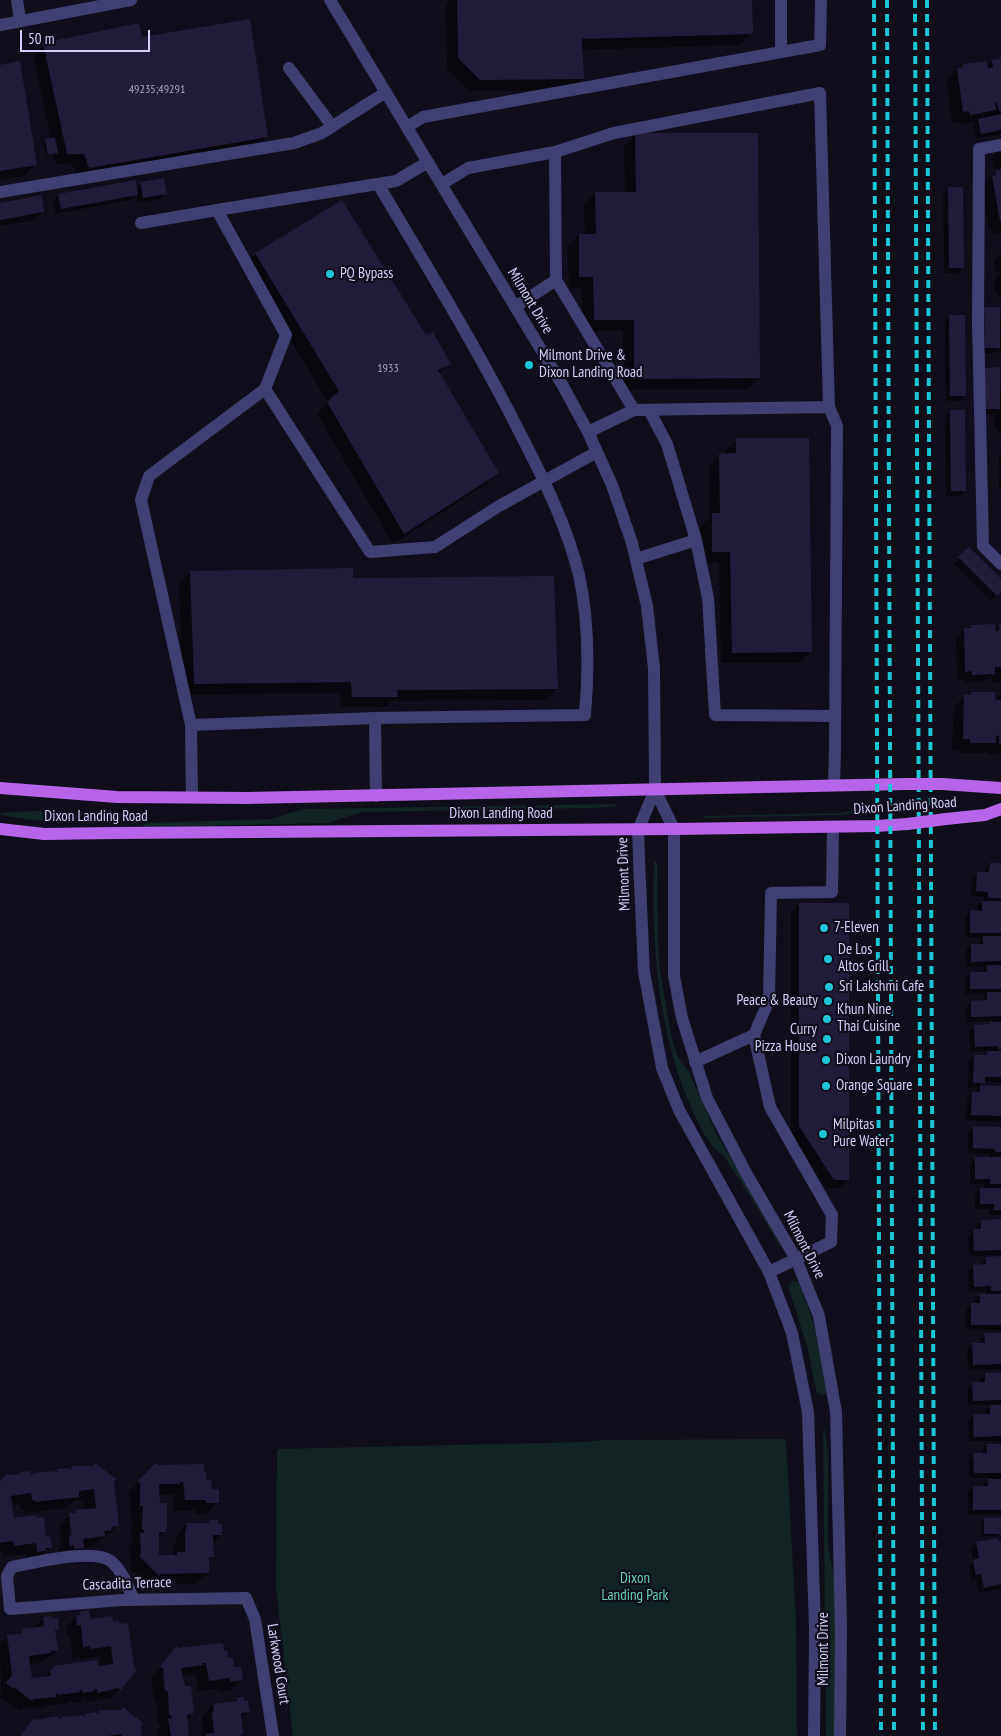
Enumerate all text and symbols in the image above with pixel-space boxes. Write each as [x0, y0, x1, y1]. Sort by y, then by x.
scale bar [22, 20, 152, 52]
text: 50 m [28, 29, 54, 48]
house number: 49235;49291 [129, 83, 185, 97]
place label: PQ Bypass [340, 265, 393, 283]
street label: Milmont Drive [503, 265, 557, 337]
marker: PQ Bypass [324, 268, 336, 280]
place label: Milmont Drive & Dixon Landing Road [539, 347, 642, 382]
marker: Milmont Drive & Dixon Landing Road [523, 359, 535, 371]
house number: 1933 [377, 362, 399, 376]
street label: Dixon Landing Road [853, 793, 957, 819]
street label: Dixon Landing Road [449, 805, 553, 823]
street label: Dixon Landing Road [44, 808, 148, 826]
street label: Milmont Drive [614, 837, 634, 911]
place label: 7-Eleven [834, 919, 879, 937]
marker: 7-Eleven [818, 922, 830, 934]
place label: De Los Altos Grill [838, 941, 889, 976]
marker: De Los Altos Grill [822, 953, 834, 965]
place label: Sri Lakshmi Cafe [839, 978, 924, 996]
marker: Sri Lakshmi Cafe [823, 981, 835, 993]
place label: Peace & Beauty [737, 992, 818, 1010]
marker: Peace & Beauty [822, 995, 834, 1007]
place label: Khun Nine Thai Cuisine [837, 1001, 900, 1036]
marker: Khun Nine Thai Cuisine [821, 1013, 833, 1025]
place label: Curry Pizza House [755, 1021, 817, 1056]
marker: Curry Pizza House [821, 1033, 833, 1045]
place label: Dixon Laundry [836, 1051, 911, 1069]
marker: Dixon Laundry [820, 1054, 832, 1066]
place label: Orange Square [836, 1077, 912, 1095]
marker: Orange Square [820, 1080, 832, 1092]
place label: Milpitas Pure Water [833, 1116, 889, 1151]
marker: Milpitas Pure Water [817, 1128, 829, 1140]
street label: Milmont Drive [779, 1208, 829, 1282]
park label: Dixon Landing Park [602, 1570, 668, 1605]
street label: Cascadita Terrace [82, 1573, 172, 1595]
street label: Milmont Drive [815, 1612, 833, 1686]
street label: Larkwood Court [263, 1622, 293, 1706]

